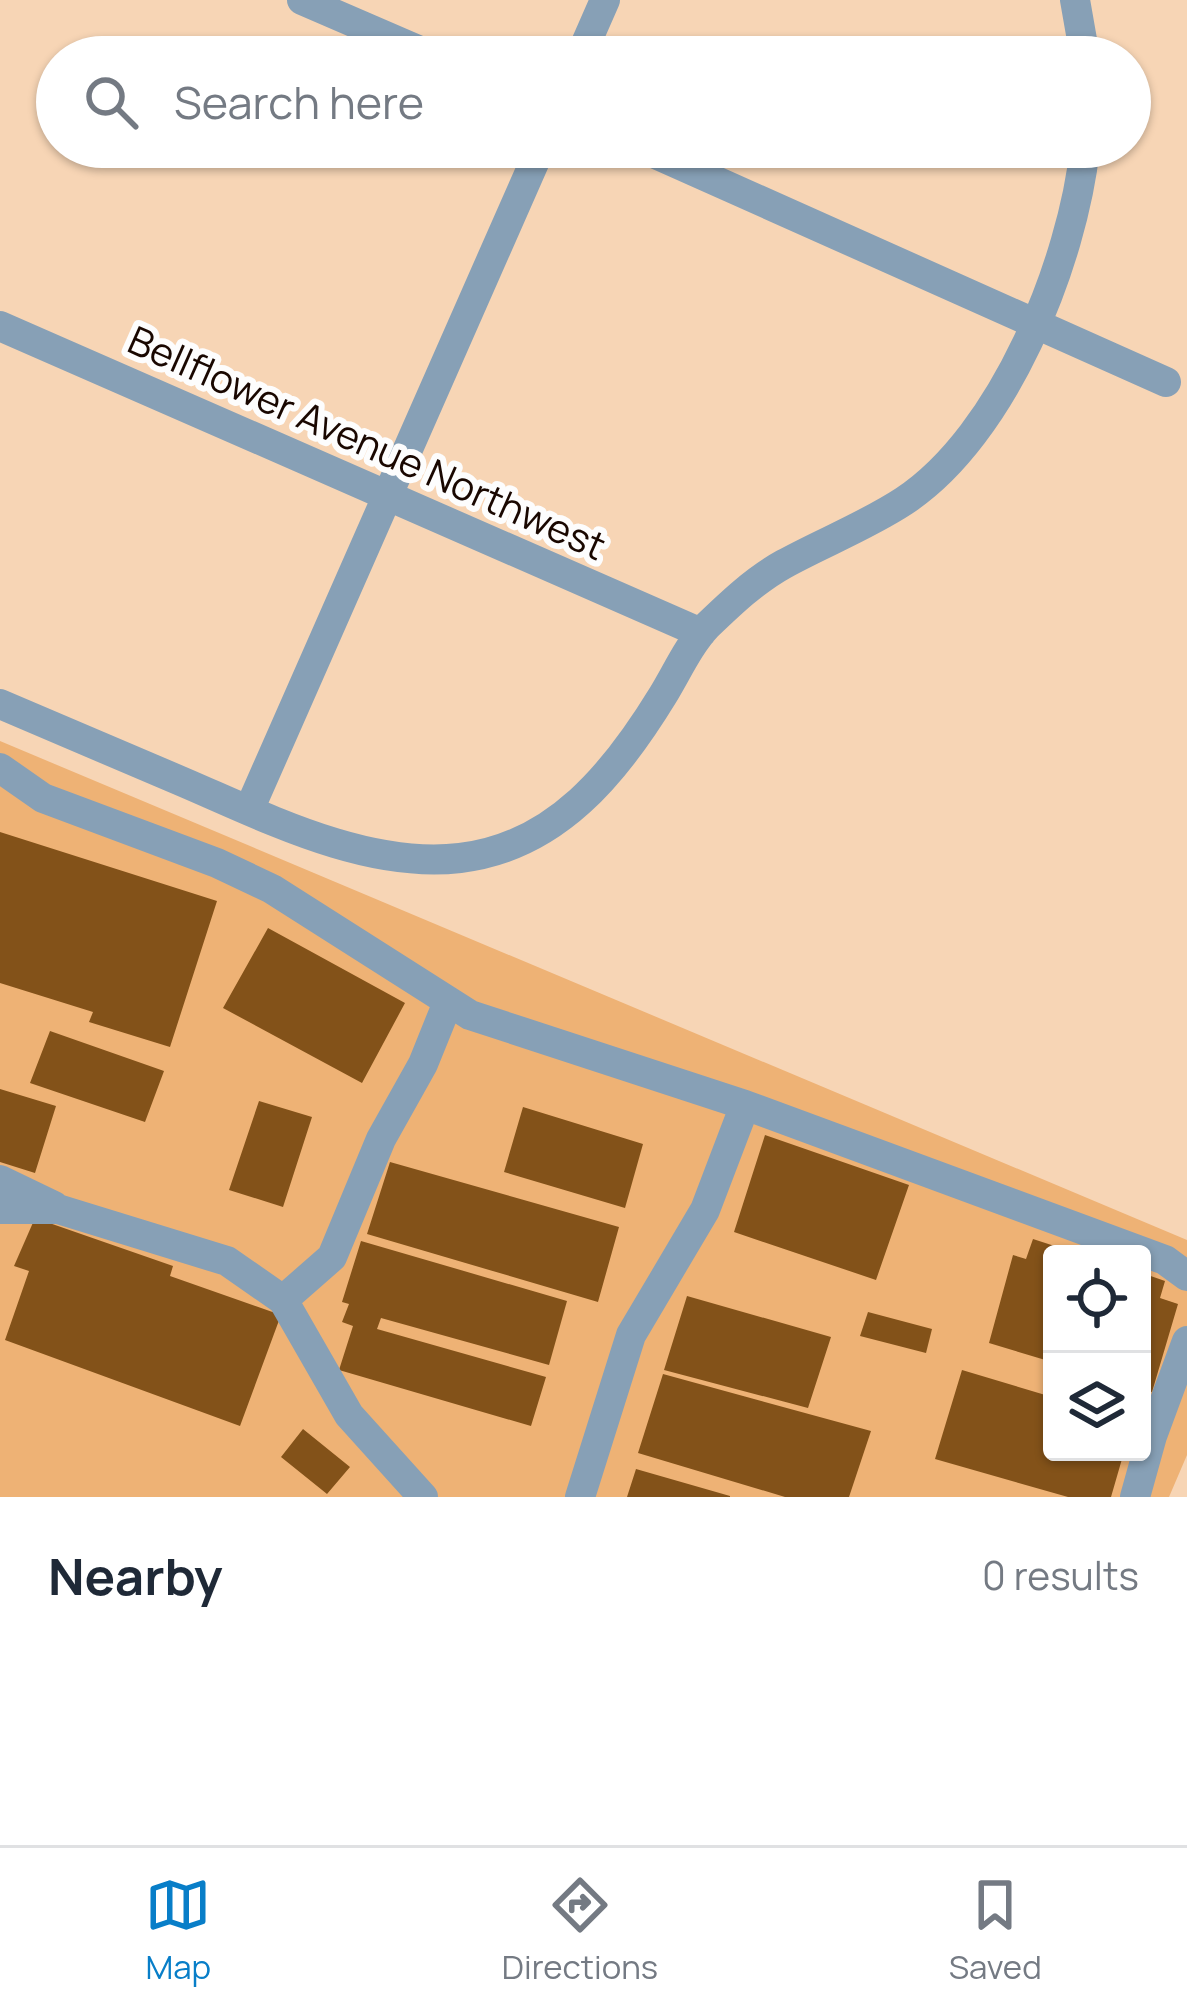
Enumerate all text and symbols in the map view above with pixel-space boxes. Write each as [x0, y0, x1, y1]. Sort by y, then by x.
search box [36, 36, 1151, 168]
icon: search [78, 69, 144, 135]
text: Search here [174, 71, 424, 133]
street label: Bellflower Avenue Northwest [120, 312, 615, 572]
map controls [1043, 1245, 1151, 1461]
button: locate [1043, 1245, 1151, 1353]
button: layers [1043, 1353, 1151, 1461]
text: Nearby [48, 1541, 223, 1610]
text: 0 results [982, 1548, 1139, 1602]
tab: Map [145, 1872, 211, 1989]
tab: Directions [502, 1872, 658, 1989]
tab: Saved [949, 1872, 1042, 1989]

